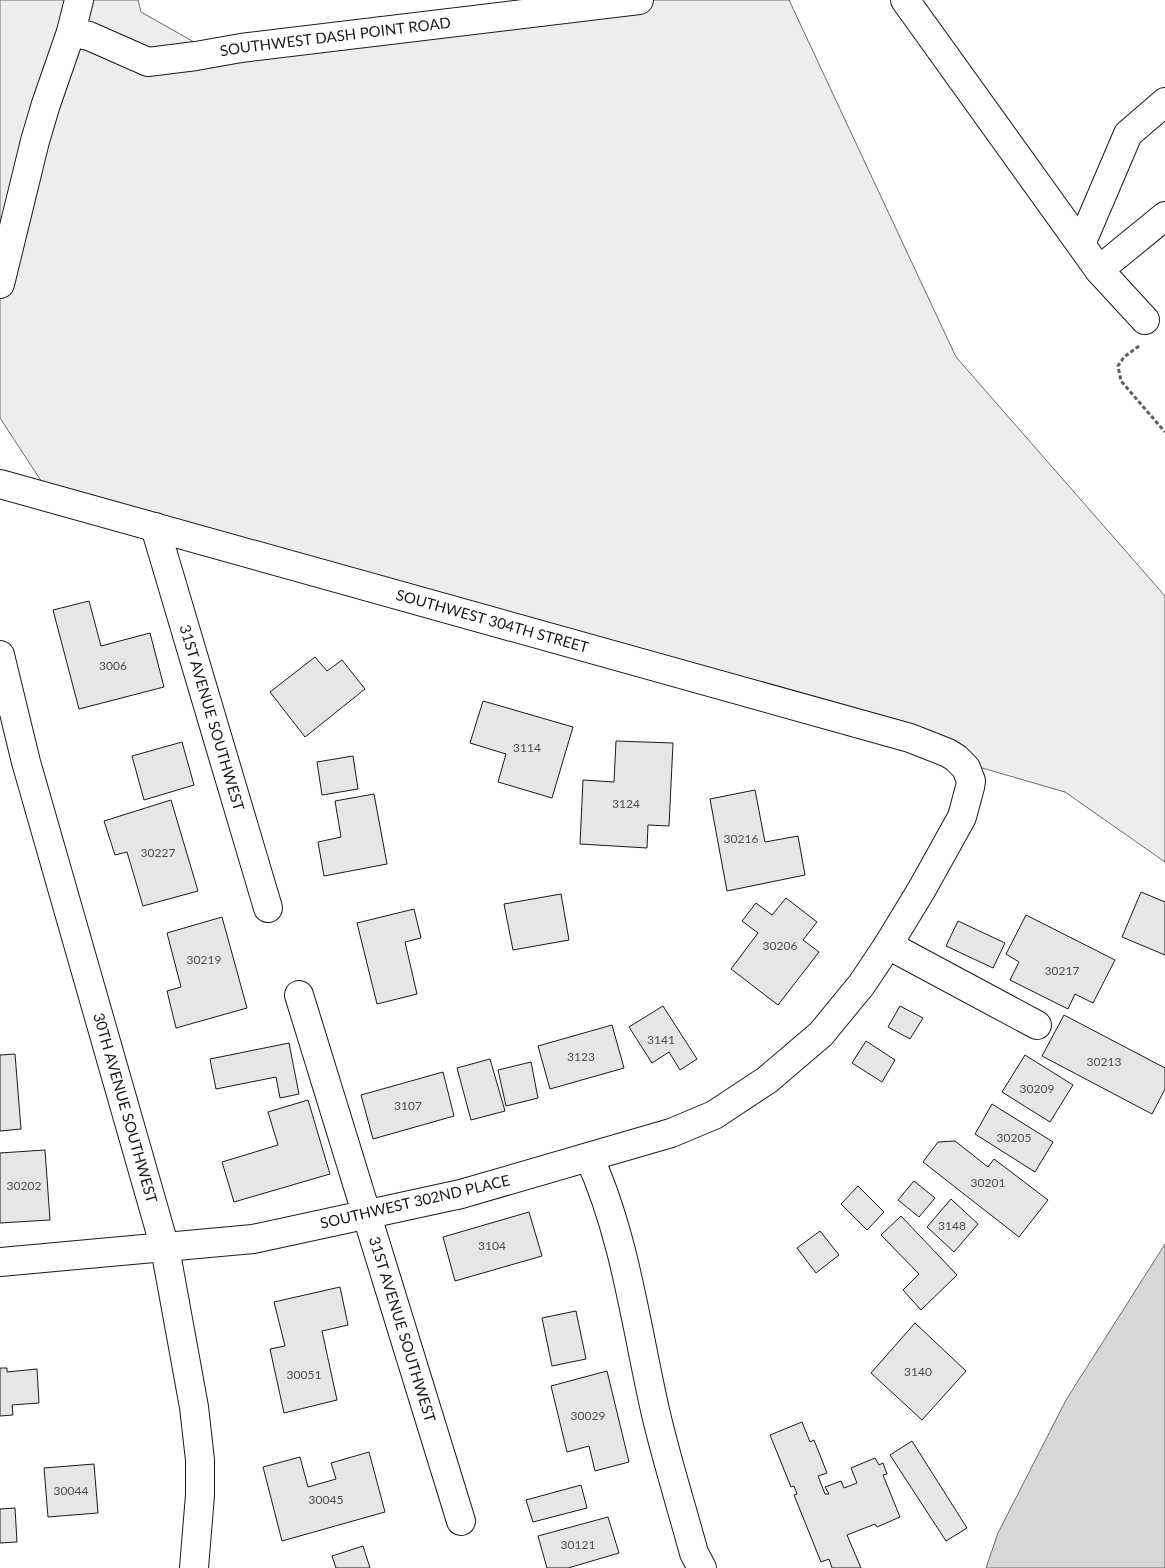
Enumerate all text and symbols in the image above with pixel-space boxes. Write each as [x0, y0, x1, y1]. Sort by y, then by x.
street label: SOUTHWEST DASH POINT ROAD [218, 13, 452, 60]
street label: SOUTHWEST 304TH STREET [394, 585, 591, 656]
street label: 31ST AVENUE SOUTHWEST [176, 622, 249, 813]
house number: 3006 [99, 658, 127, 673]
house number: 3114 [513, 740, 541, 755]
house number: 3124 [612, 796, 640, 811]
house number: 30216 [724, 831, 758, 846]
house number: 30227 [141, 845, 175, 860]
house number: 30206 [763, 938, 797, 953]
house number: 30219 [187, 952, 221, 967]
house number: 30217 [1045, 963, 1079, 978]
street label: 30TH AVENUE SOUTHWEST [90, 1011, 162, 1205]
house number: 3141 [647, 1032, 675, 1047]
house number: 3123 [567, 1049, 595, 1064]
house number: 30213 [1087, 1054, 1121, 1069]
house number: 30209 [1020, 1081, 1054, 1096]
house number: 3107 [394, 1098, 422, 1113]
house number: 30205 [997, 1130, 1031, 1145]
street label: SOUTHWEST 302ND PLACE [318, 1170, 511, 1232]
house number: 30201 [971, 1175, 1005, 1190]
house number: 30202 [7, 1178, 41, 1193]
house number: 3148 [938, 1218, 966, 1233]
street label: 31ST AVENUE SOUTHWEST [366, 1234, 440, 1424]
house number: 3104 [478, 1238, 506, 1253]
house number: 3140 [904, 1364, 932, 1379]
house number: 30051 [287, 1367, 321, 1382]
house number: 30029 [571, 1408, 605, 1423]
house number: 30044 [54, 1483, 88, 1498]
house number: 30045 [309, 1492, 343, 1507]
house number: 30121 [561, 1537, 595, 1552]

